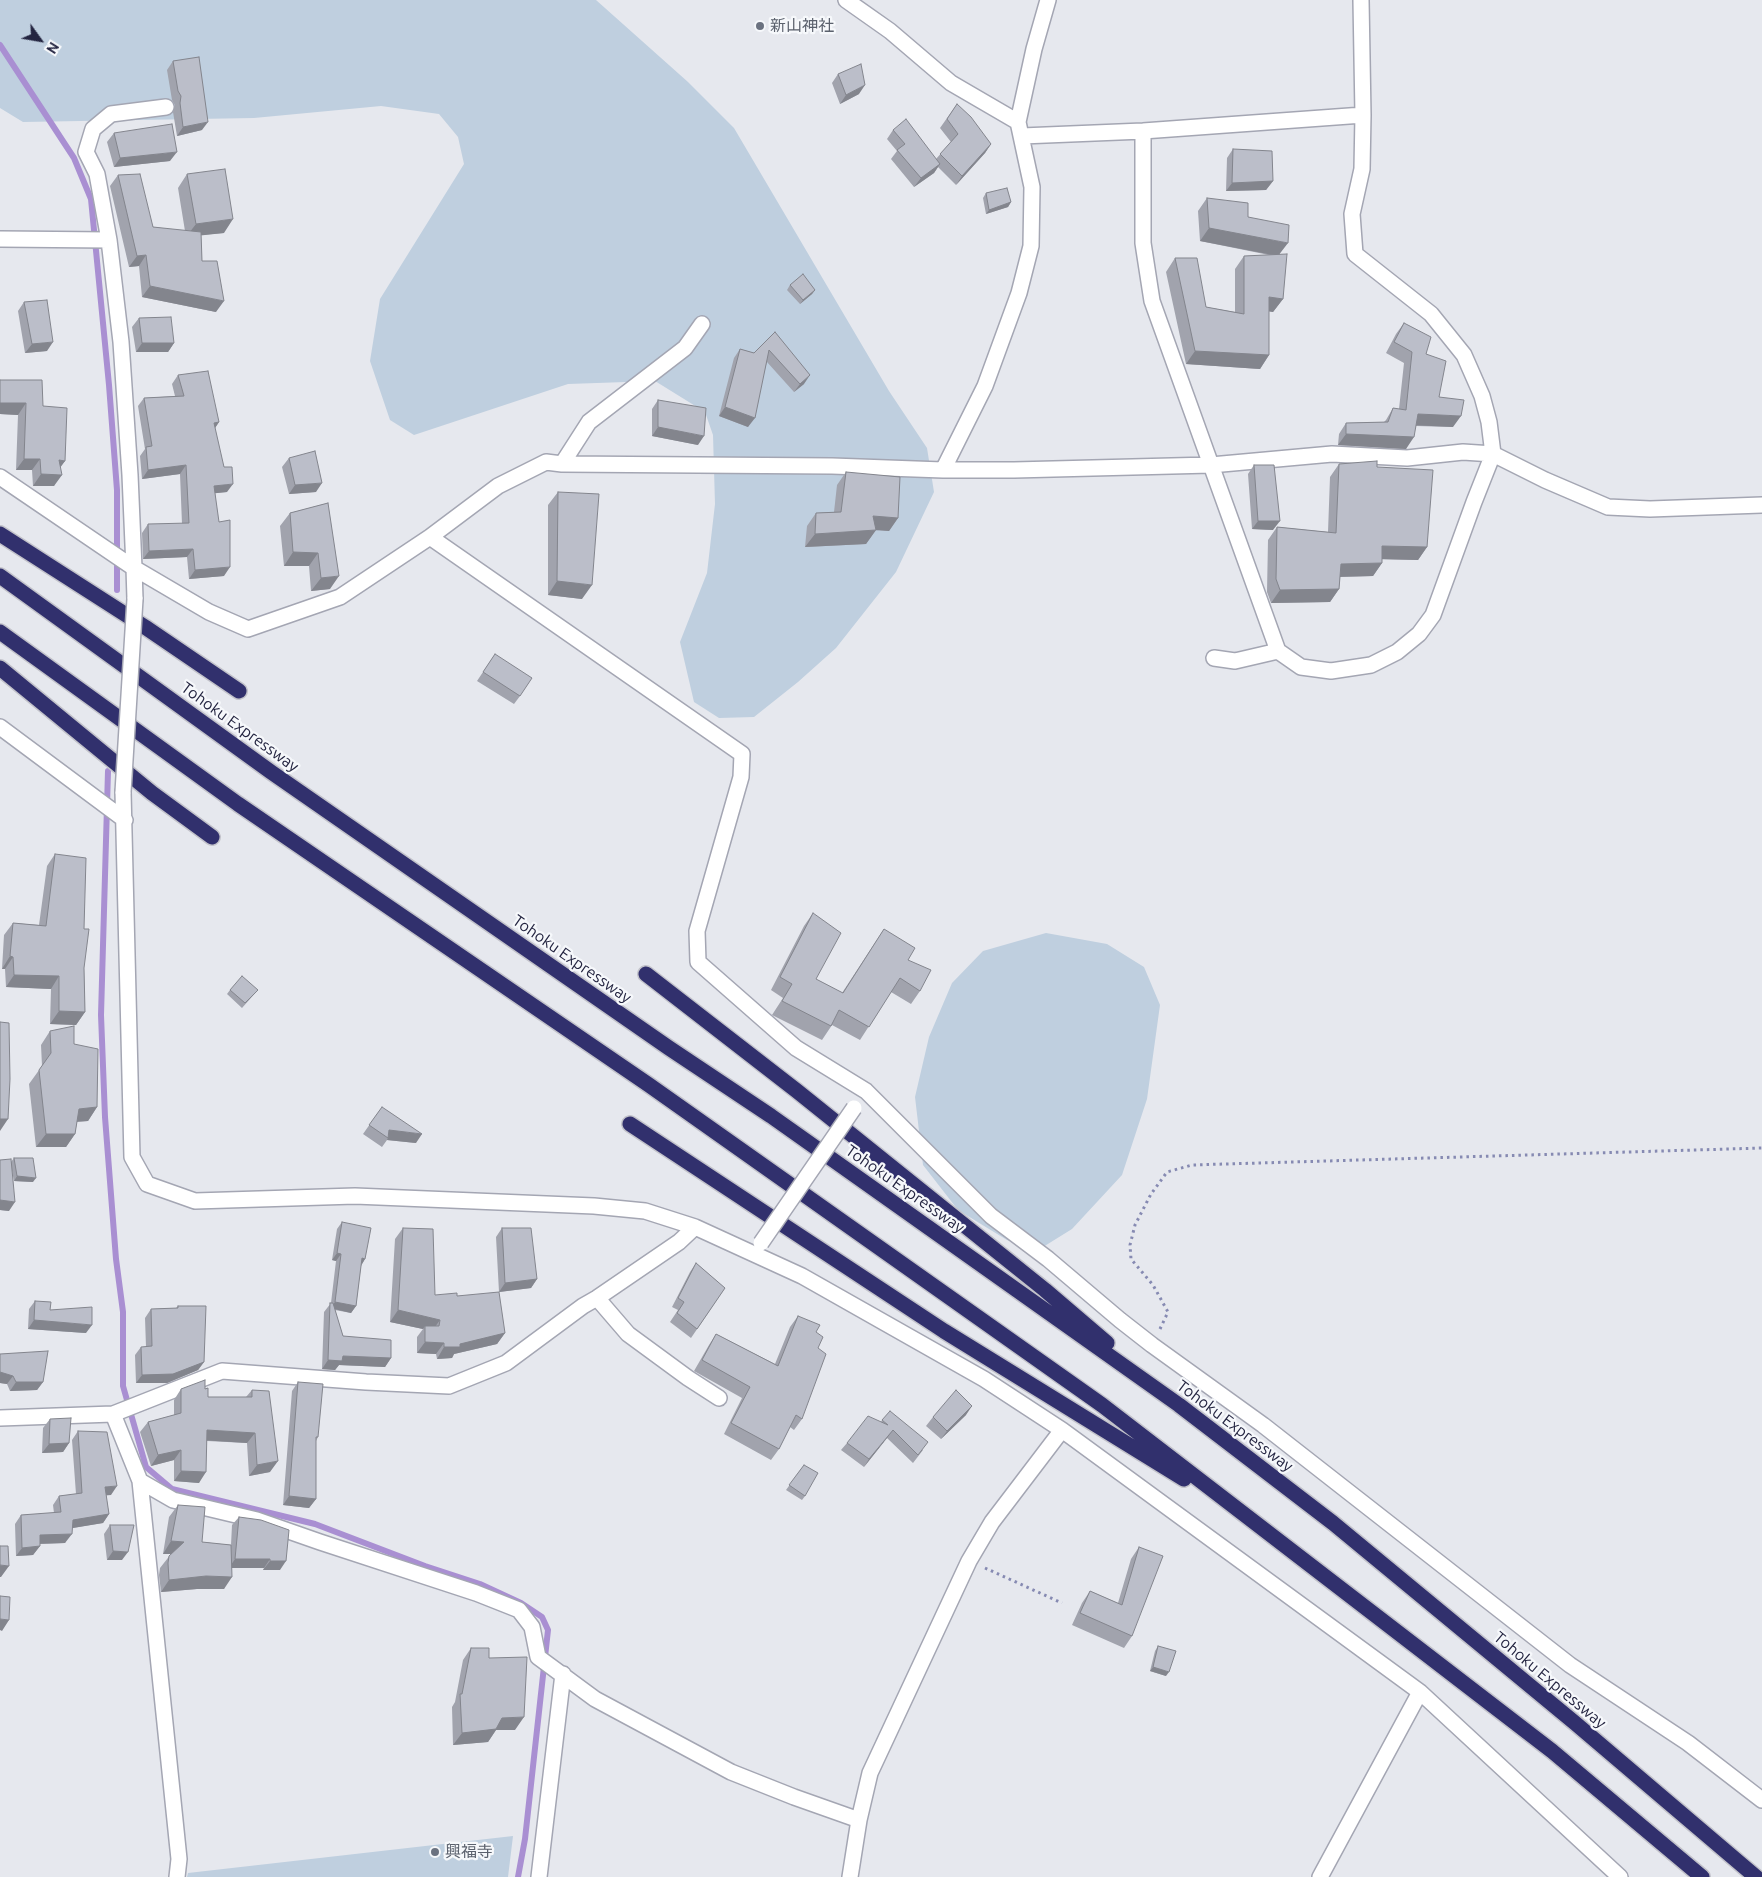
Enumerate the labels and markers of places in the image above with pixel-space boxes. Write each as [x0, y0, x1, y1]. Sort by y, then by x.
place label: 新山神社 [770, 16, 834, 36]
marker: 新山神社 [754, 20, 766, 32]
place label: 興福寺 [445, 1842, 493, 1862]
marker: 興福寺 [429, 1846, 441, 1858]

